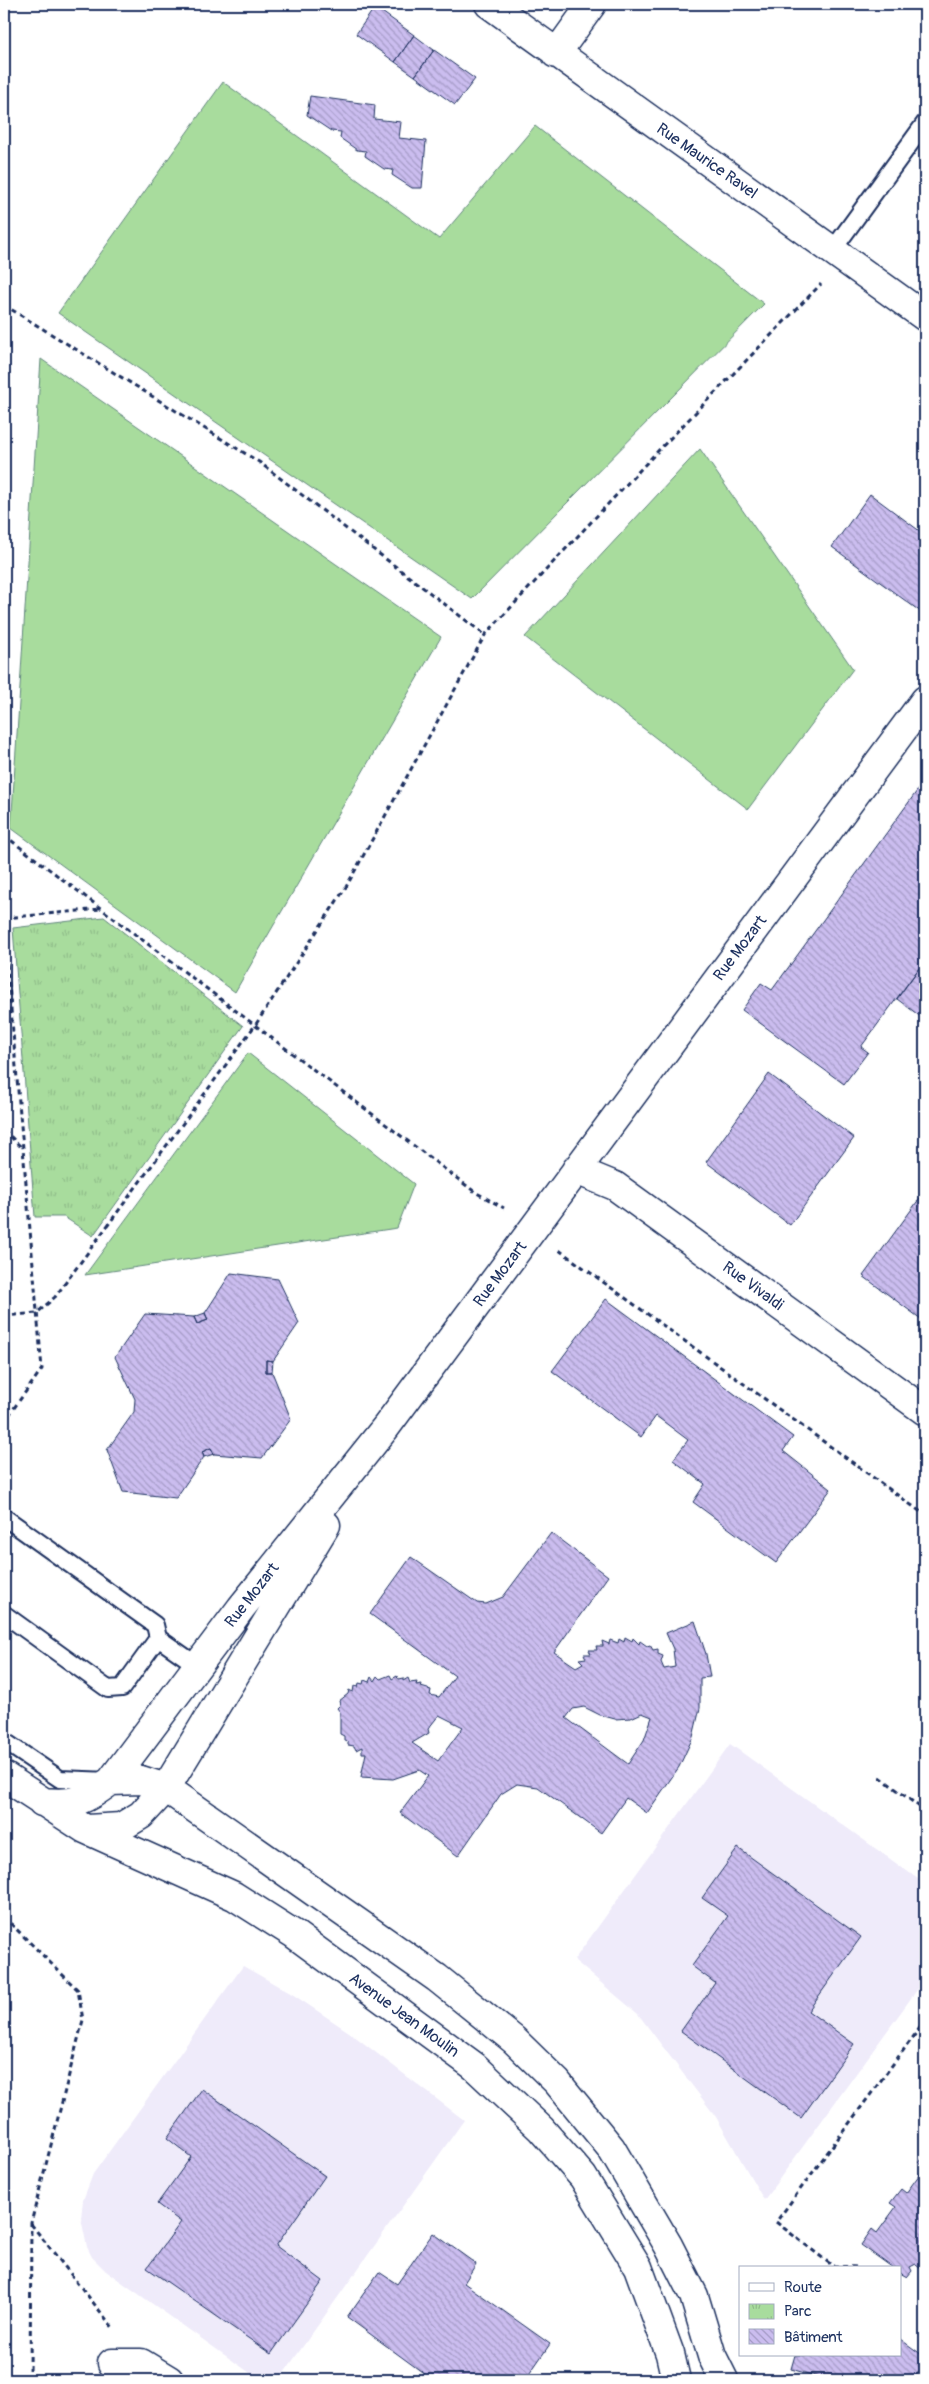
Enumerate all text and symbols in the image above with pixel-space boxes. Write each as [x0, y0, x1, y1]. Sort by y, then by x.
street label: Rue Maurice Ravel [653, 119, 761, 203]
street label: Rue Mozart [709, 911, 771, 985]
street label: Rue Mozart [469, 1237, 531, 1311]
street label: Rue Vivaldi [719, 1257, 788, 1315]
street label: Rue Mozart [220, 1558, 284, 1631]
street label: Avenue Jean Moulin [345, 1968, 463, 2062]
legend [739, 2266, 902, 2356]
text: Route [784, 2278, 822, 2297]
text: Parc [784, 2302, 812, 2321]
text: Bâtiment [784, 2328, 844, 2347]

